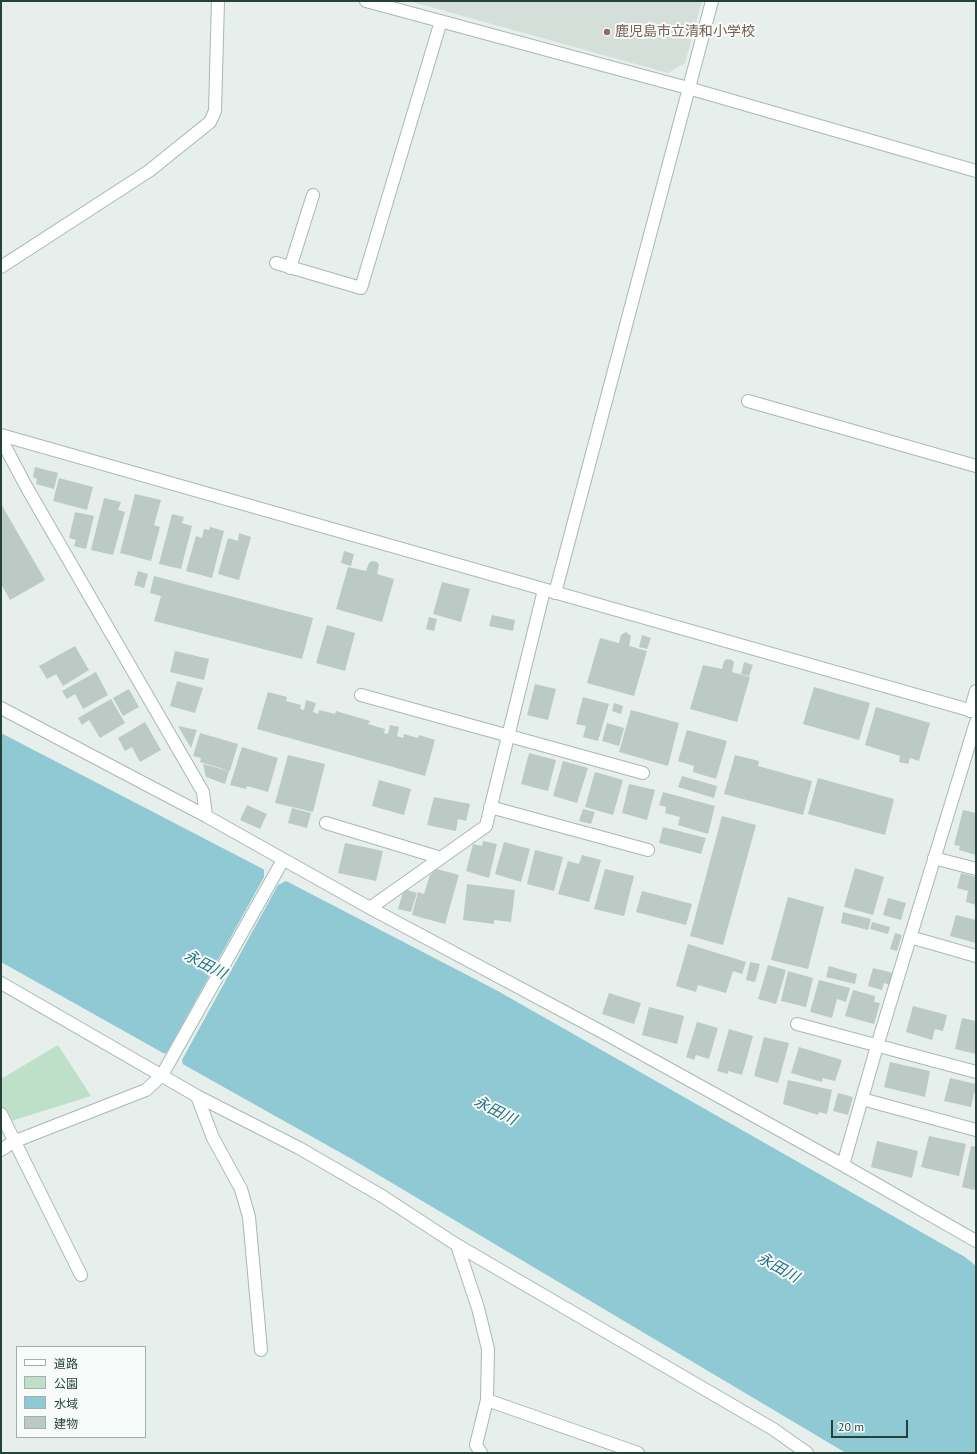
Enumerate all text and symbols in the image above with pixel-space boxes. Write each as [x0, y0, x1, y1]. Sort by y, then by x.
place label: 鹿児島市立清和小学校 [615, 24, 755, 40]
marker: 鹿児島市立清和小学校 [602, 27, 612, 37]
water label: 永田川 [181, 947, 229, 983]
water label: 永田川 [471, 1093, 519, 1129]
water label: 永田川 [754, 1249, 802, 1287]
legend [16, 1346, 146, 1438]
text: 道路 [54, 1356, 78, 1371]
text: 公園 [54, 1376, 78, 1391]
text: 水域 [54, 1396, 78, 1411]
scale bar [833, 1412, 910, 1438]
text: 建物 [54, 1416, 78, 1431]
text: 20 m [838, 1419, 864, 1434]

